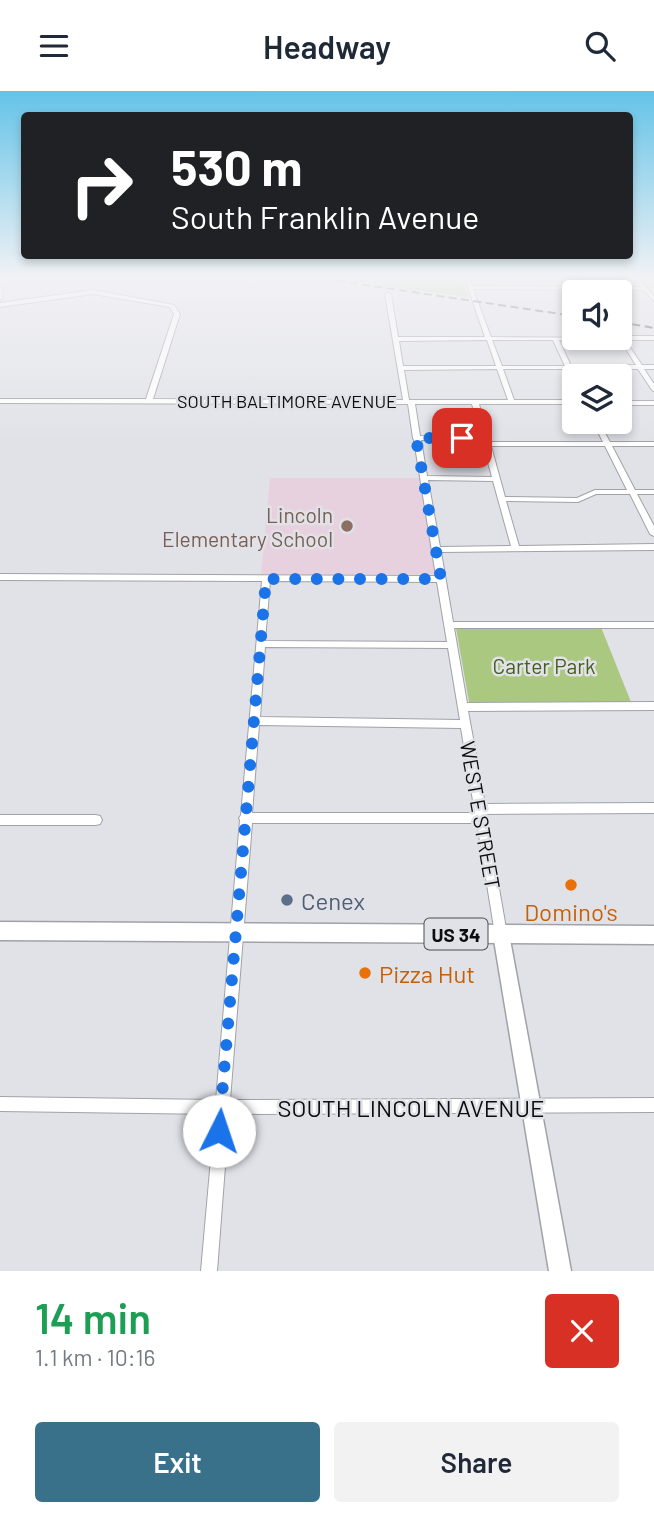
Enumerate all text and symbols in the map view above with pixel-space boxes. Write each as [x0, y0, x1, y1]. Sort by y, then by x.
icon: menu [35, 27, 73, 65]
text: Headway [263, 27, 391, 65]
icon: search [581, 27, 619, 65]
text: 530 m [171, 137, 303, 196]
icon: right [56, 140, 147, 231]
text: South Franklin Avenue [171, 197, 479, 235]
map controls [562, 280, 632, 434]
button: sound [562, 280, 632, 350]
button: layers [562, 364, 632, 434]
street label: SOUTH BALTIMORE AVENUE [177, 390, 397, 412]
pin [432, 408, 492, 468]
icon: arrive [443, 419, 481, 457]
place label: Lincoln Elementary School [162, 502, 333, 551]
marker: Lincoln Elementary School [339, 518, 355, 534]
park label: Carter Park [493, 653, 595, 678]
street label: WEST E STREET [456, 739, 506, 891]
marker: Domino's [563, 877, 579, 893]
place label: Cenex [301, 886, 365, 915]
marker: Cenex [279, 892, 295, 908]
place label: Domino's [524, 897, 618, 926]
road number: US 34 [424, 919, 488, 949]
place label: Pizza Hut [379, 959, 475, 988]
marker: Pizza Hut [357, 965, 373, 981]
street label: SOUTH LINCOLN AVENUE [278, 1093, 544, 1122]
position arrow [182, 1094, 256, 1168]
text: 14 min [35, 1292, 151, 1342]
button: close [545, 1294, 619, 1368]
text: 1.1 km · 10:16 [35, 1343, 155, 1371]
button: Exit [35, 1422, 320, 1502]
button: Share [334, 1422, 619, 1502]

